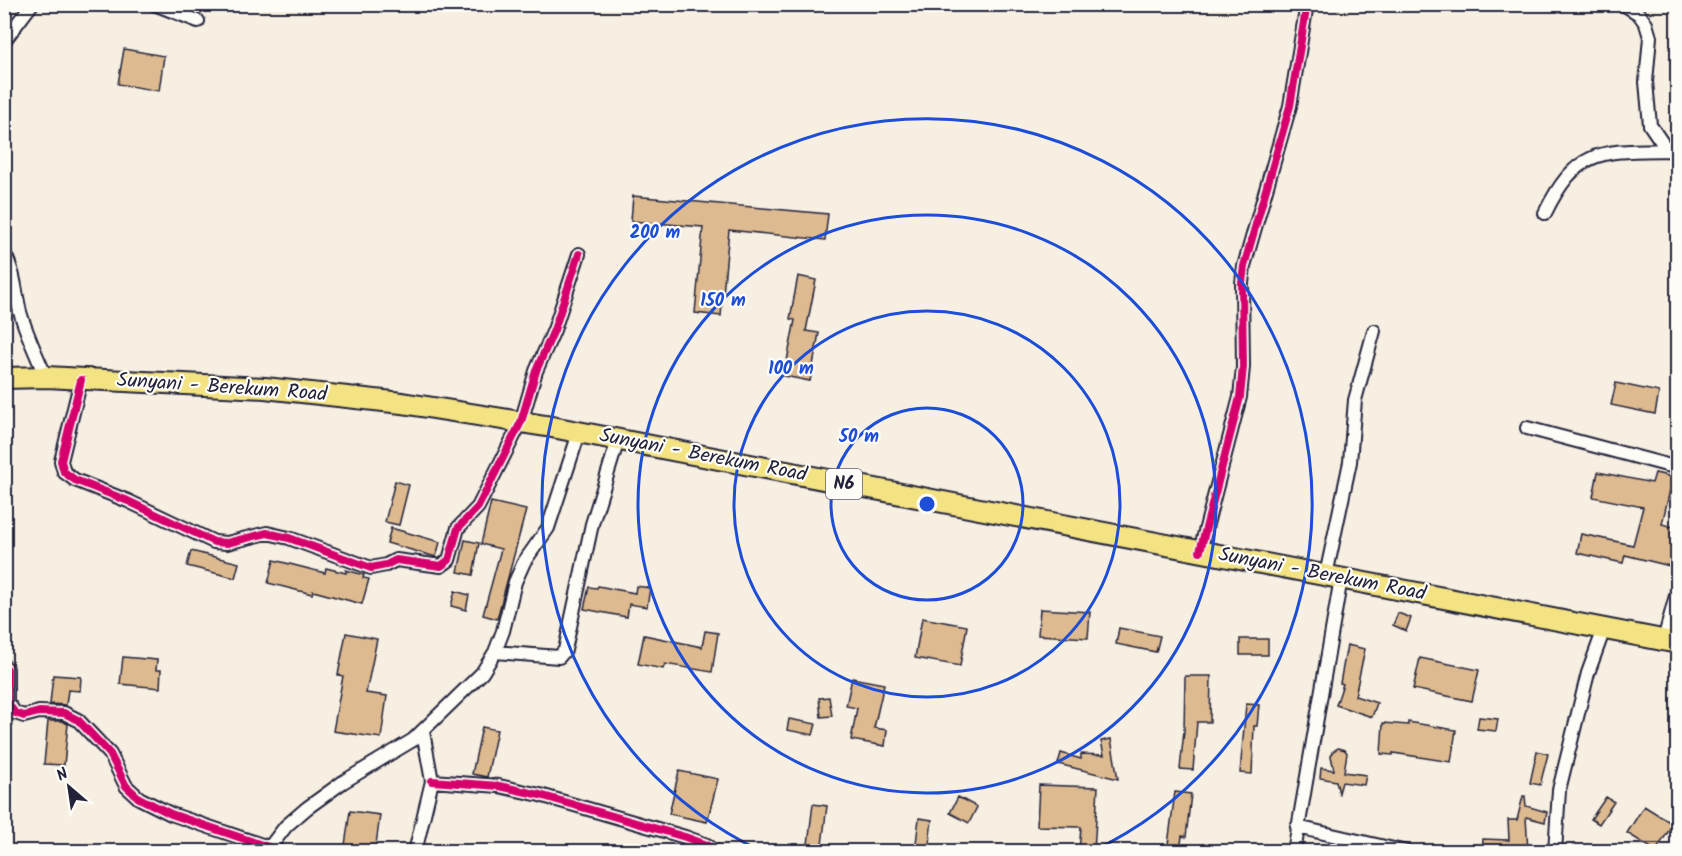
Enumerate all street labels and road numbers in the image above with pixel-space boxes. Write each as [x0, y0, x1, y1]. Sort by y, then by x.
street label: Sunyani - Berekum Road [116, 365, 329, 411]
street label: Sunyani - Berekum Road [597, 420, 810, 492]
road number: N6 [826, 469, 862, 499]
street label: Sunyani - Berekum Road [1216, 539, 1429, 611]

